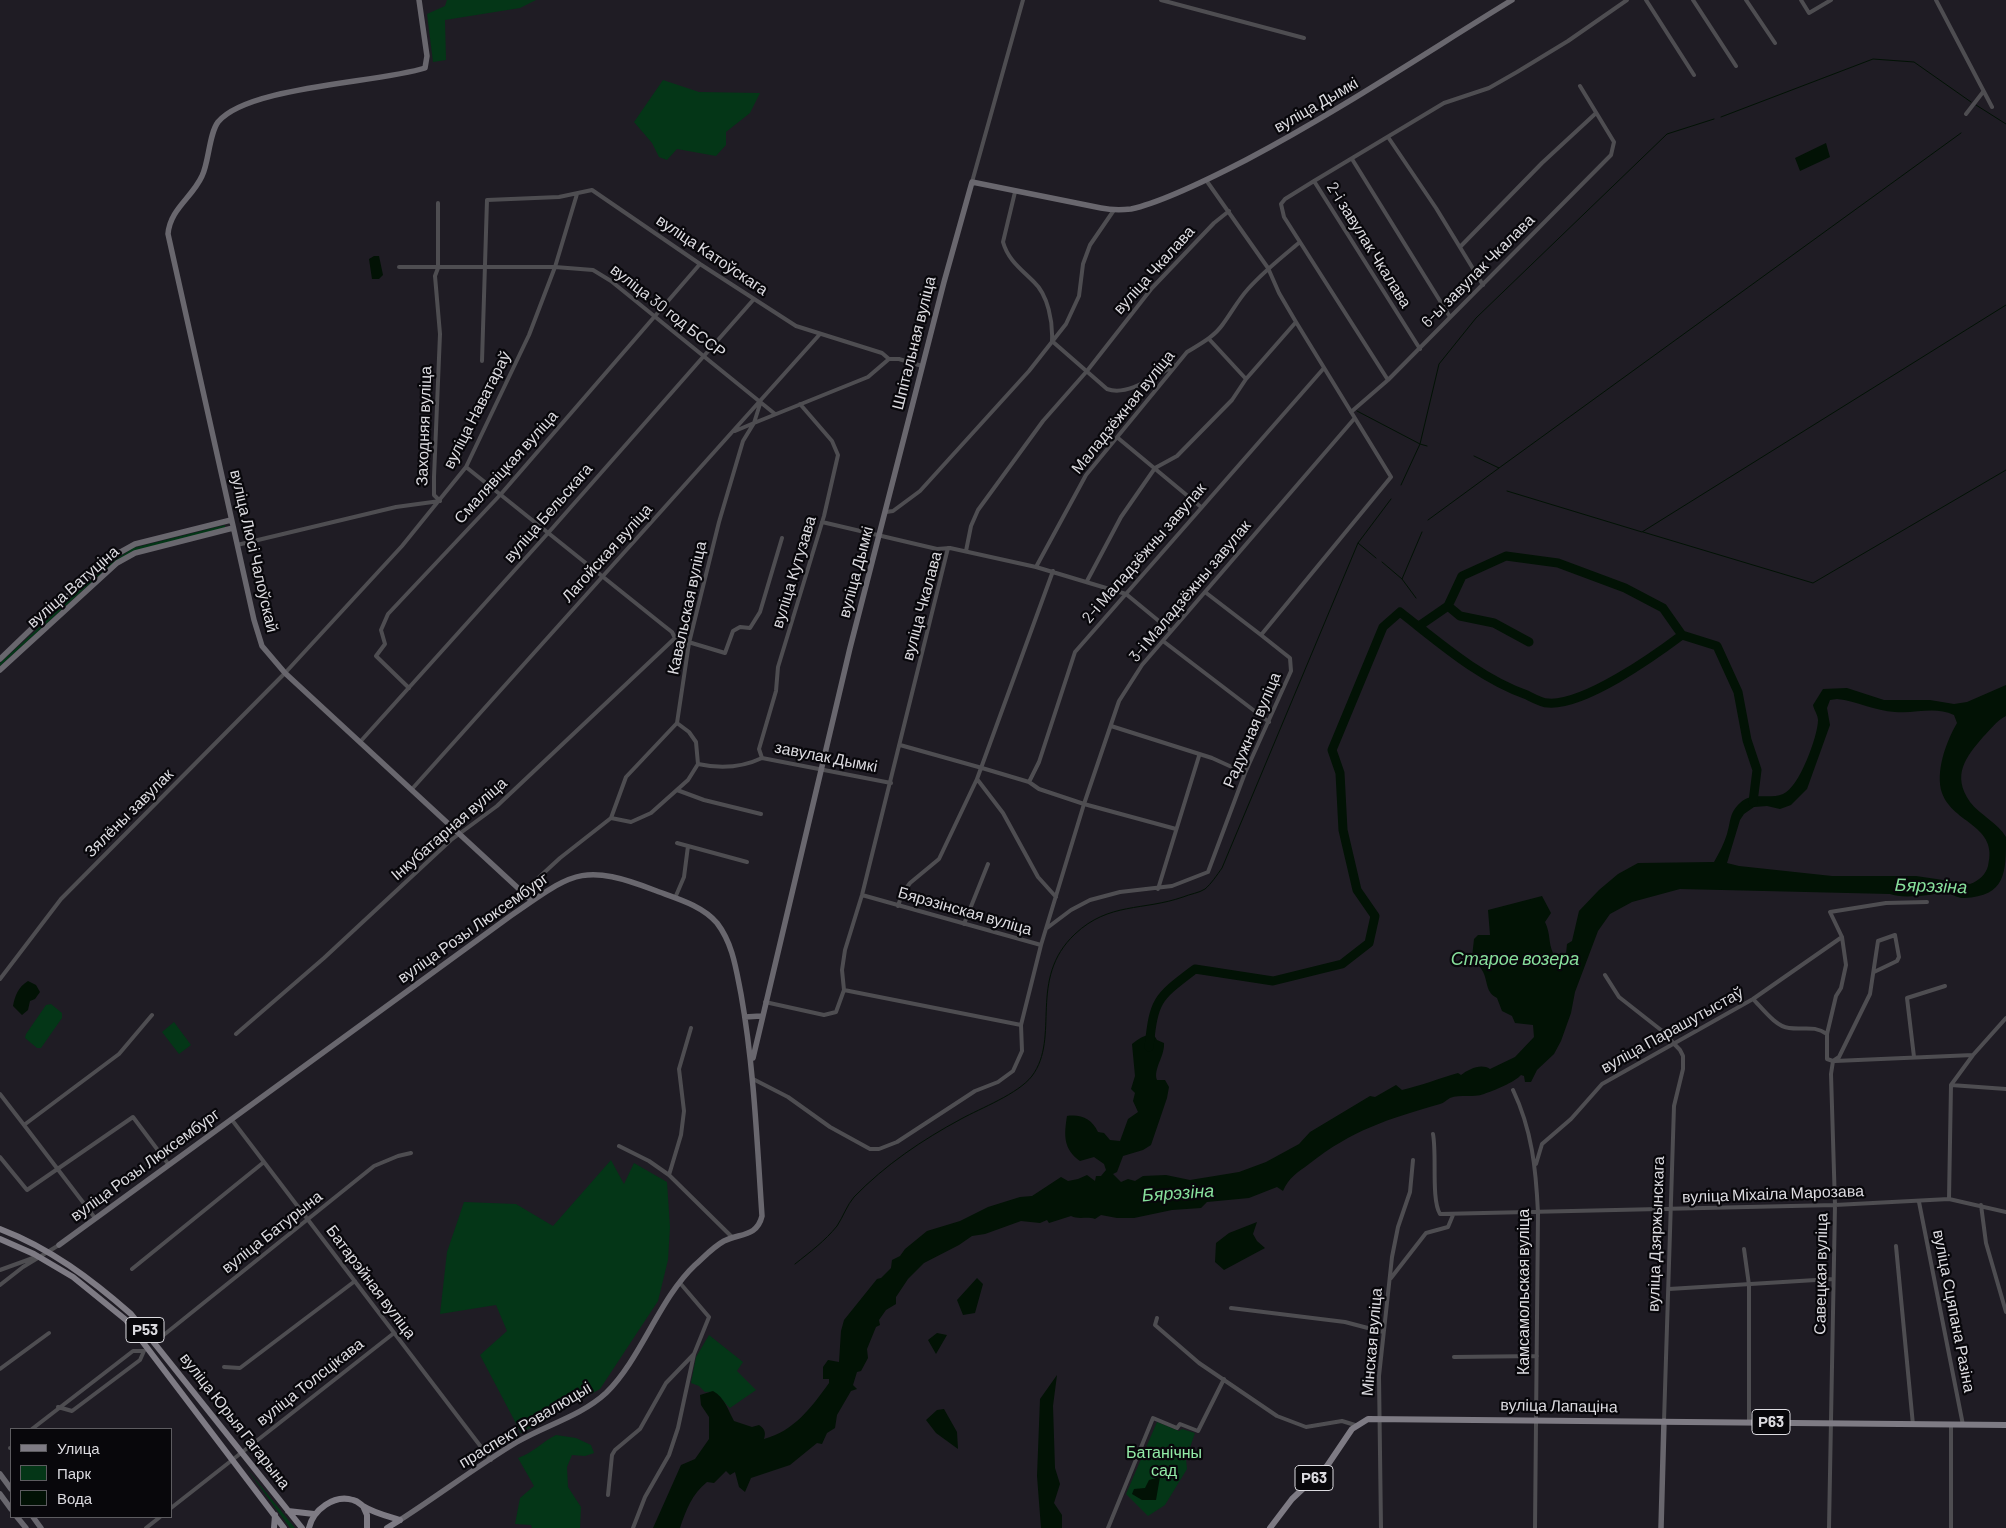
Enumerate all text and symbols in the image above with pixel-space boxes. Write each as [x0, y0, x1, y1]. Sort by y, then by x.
street label: вуліца Дымкі [1271, 73, 1361, 137]
street label: 2-і завулак Чкалава [1323, 179, 1415, 311]
street label: 6-ы завулак Чкалава [1417, 210, 1539, 332]
street label: вуліца Катоўскага [653, 211, 771, 299]
street label: вуліца Чкалава [1109, 222, 1199, 318]
street label: вуліца 30 год БССР [606, 260, 730, 362]
street label: Шпітальная вуліца [888, 274, 940, 412]
street label: Маладзёжная вуліца [1067, 346, 1179, 478]
street label: вуліца Наватараў [439, 348, 515, 472]
street label: Заходняя вуліца [412, 366, 436, 486]
street label: Смалявіцкая вуліца [450, 406, 562, 528]
street label: вуліца Бельскага [500, 459, 596, 567]
street label: вуліца Люсі Чалоўскай [226, 468, 282, 634]
street label: 2-і Маладзёжны завулак [1078, 479, 1210, 627]
street label: Лагойская вуліца [558, 500, 656, 606]
street label: вуліца Кутузава [768, 514, 820, 630]
street label: 3-і Маладзёжны завулак [1125, 516, 1255, 666]
street label: вуліца Дымкі [835, 524, 877, 620]
street label: Кавальская вуліца [663, 540, 711, 676]
street label: вуліца Ватуціна [23, 542, 123, 632]
street label: вуліца Чкалава [898, 549, 946, 663]
street label: Радужная вуліца [1219, 669, 1285, 791]
street label: завулак Дымкі [773, 738, 879, 776]
street label: Зялёны завулак [81, 765, 177, 861]
street label: Інкубатарная вуліца [387, 773, 511, 885]
street label: вуліца Розы Люксембург [394, 869, 552, 987]
water label: Бярэзіна [1894, 874, 1968, 898]
street label: Бярэзінская вуліца [896, 883, 1034, 939]
water label: Старое возера [1451, 948, 1579, 970]
street label: вуліца Парашутыстаў [1597, 983, 1747, 1077]
street label: вуліца Розы Люксембург [67, 1104, 223, 1226]
street label: вуліца Дзяржынскага [1644, 1156, 1668, 1312]
water label: Бярэзіна [1141, 1180, 1215, 1206]
street label: вуліца Міхаіла Марозава [1682, 1181, 1864, 1207]
street label: вуліца Батурына [218, 1187, 326, 1277]
street label: Камсамольская вуліца [1514, 1209, 1534, 1375]
street label: Савецкая вуліца [1810, 1213, 1832, 1335]
street label: Батарэйная вуліца [322, 1221, 420, 1343]
street label: вуліца Сцяпана Разіна [1929, 1228, 1979, 1394]
street label: Мінская вуліца [1358, 1287, 1386, 1397]
road number: Р53 [126, 1318, 164, 1342]
street label: вуліца Толсцікава [253, 1334, 367, 1430]
street label: вуліца Юрыя Гагарына [176, 1349, 294, 1493]
street label: праспект Рэвалюцыі [455, 1378, 595, 1472]
street label: вуліца Лапаціна [1500, 1395, 1618, 1417]
road number: Р63 [1752, 1410, 1790, 1434]
legend [10, 1428, 172, 1518]
text: Улица [57, 1439, 100, 1457]
park label: Батанічны сад [1126, 1443, 1202, 1481]
text: Парк [57, 1464, 91, 1482]
road number: Р63 [1295, 1466, 1333, 1490]
text: Вода [57, 1489, 92, 1507]

